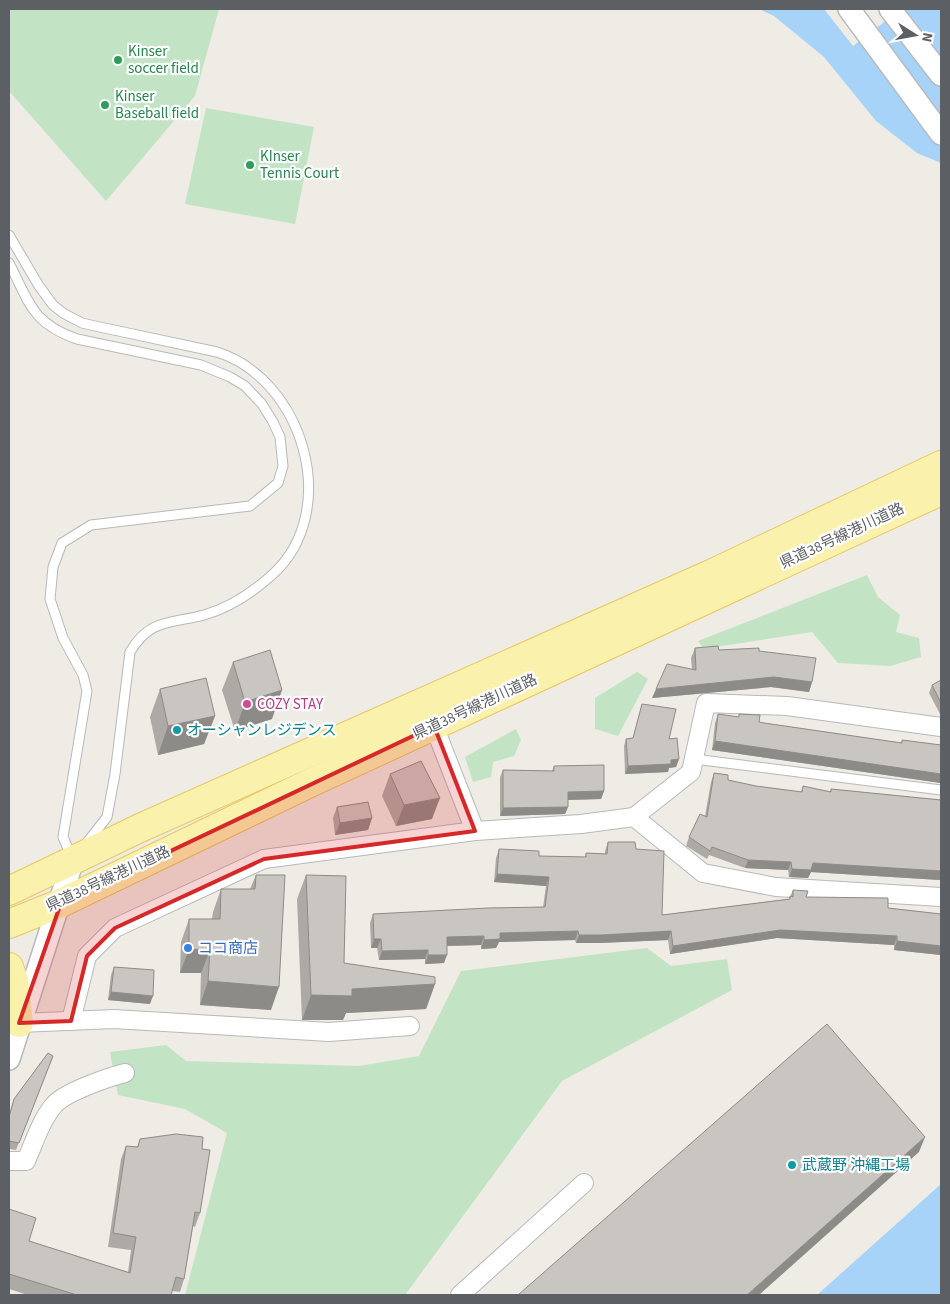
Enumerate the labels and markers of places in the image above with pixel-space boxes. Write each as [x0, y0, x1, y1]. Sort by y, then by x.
place label: Kinser soccer field [128, 41, 199, 79]
marker: Kinser soccer field [112, 54, 124, 66]
place label: Kinser Baseball field [115, 86, 199, 124]
marker: Kinser Baseball field [99, 99, 111, 111]
place label: KInser Tennis Court [260, 146, 339, 184]
marker: KInser Tennis Court [244, 159, 256, 171]
place label: COZY STAY [257, 694, 324, 715]
marker: COZY STAY [241, 698, 253, 710]
place label: オーシャンレジデンス [187, 720, 336, 741]
marker: オーシャンレジデンス [171, 724, 183, 736]
place label: ココ商店 [198, 938, 258, 959]
marker: ココ商店 [182, 942, 194, 954]
place label: 武蔵野 沖縄工場 [802, 1155, 910, 1176]
marker: 武蔵野 沖縄工場 [786, 1159, 798, 1171]

